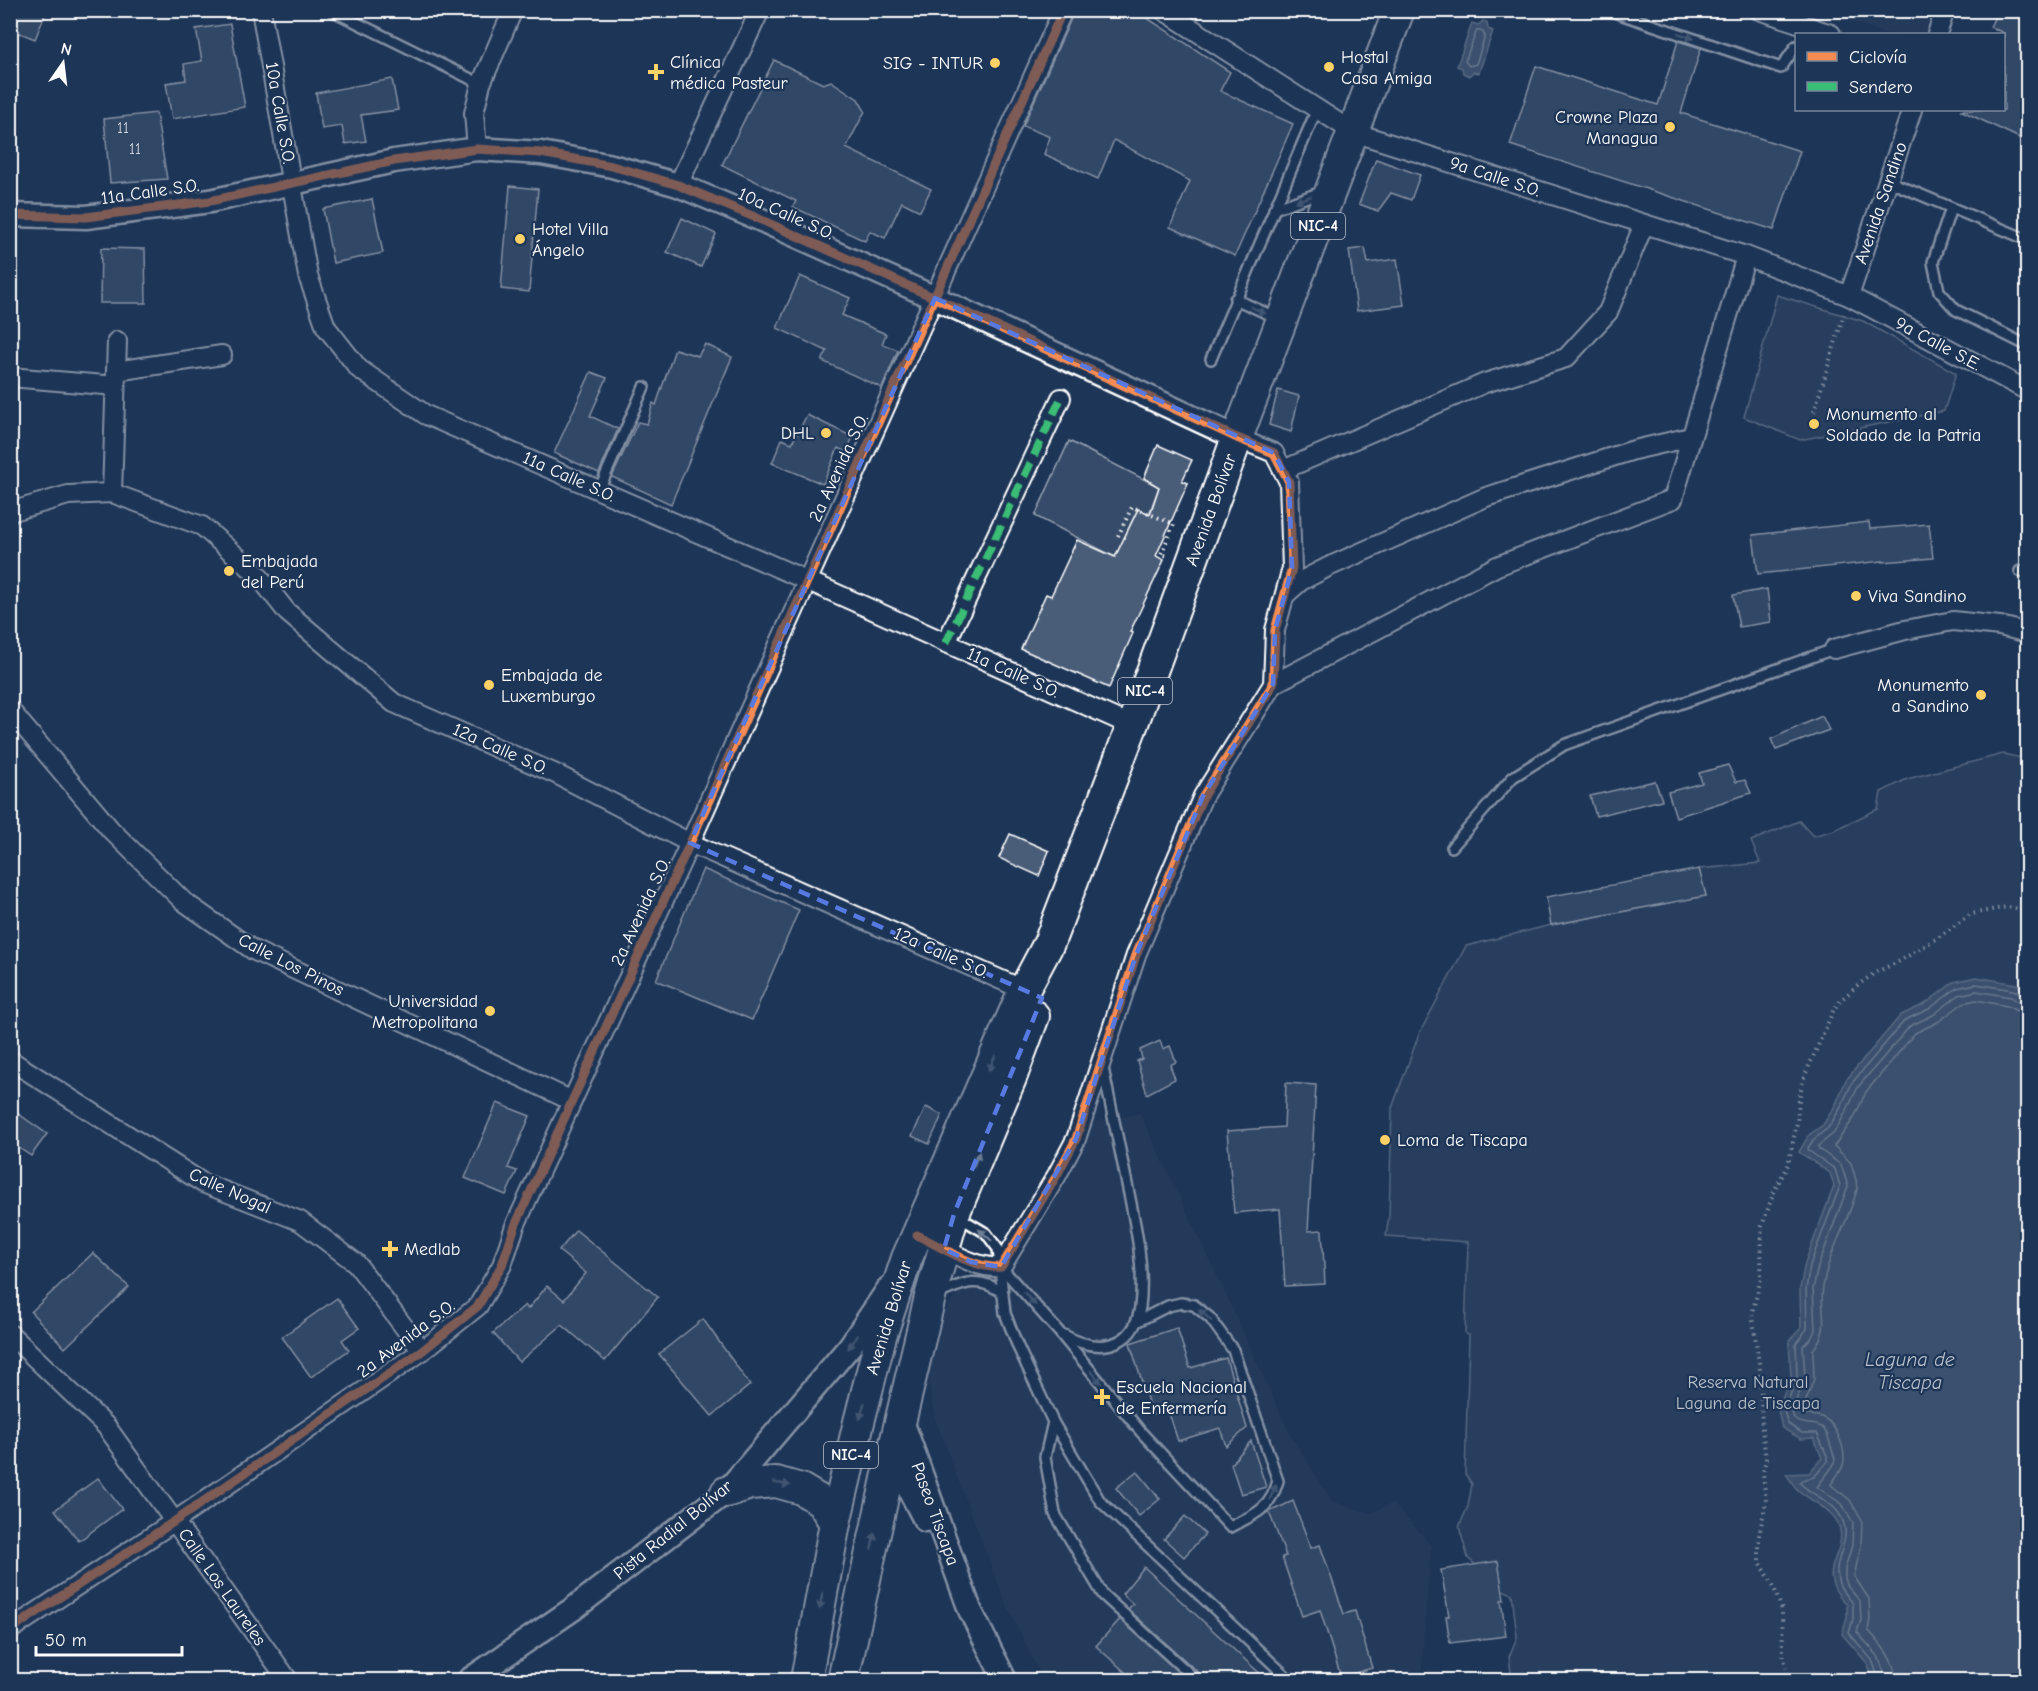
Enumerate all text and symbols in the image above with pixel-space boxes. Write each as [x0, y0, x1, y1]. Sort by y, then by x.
one-way arrow [1677, 32, 1695, 42]
north arrow [33, 33, 93, 93]
legend [1795, 33, 2005, 111]
text: N [59, 39, 74, 59]
place label: Hostal Casa Amiga [1341, 47, 1432, 89]
text: Ciclovía [1849, 47, 1907, 68]
place label: Clínica médica Pasteur [670, 52, 788, 94]
place label: SIG - INTUR [883, 53, 983, 74]
marker: SIG - INTUR [988, 56, 1002, 70]
street label: 10a Calle S.O. [261, 60, 299, 166]
marker: Hostal Casa Amiga [1322, 60, 1336, 74]
marker: Clínica médica Pasteur [647, 63, 665, 81]
text: Sendero [1849, 77, 1913, 98]
place label: Crowne Plaza Managua [1555, 107, 1658, 149]
house number: 11 [117, 119, 129, 137]
marker: Crowne Plaza Managua [1663, 120, 1677, 134]
street label: Avenida Sandino [1850, 139, 1912, 267]
house number: 11 [129, 140, 141, 158]
street label: 9a Calle S.O. [1447, 152, 1543, 202]
street label: 11a Calle S.O. [99, 175, 201, 209]
street label: 10a Calle S.O. [735, 183, 838, 245]
one-way arrow [1294, 194, 1312, 204]
road number: NIC-4 [1291, 213, 1345, 239]
place label: Hotel Villa Ángelo [532, 219, 609, 261]
marker: Hotel Villa Ángelo [513, 232, 527, 246]
one-way arrow [1250, 305, 1268, 315]
street label: 9a Calle S.E. [1891, 313, 1985, 376]
place label: Monumento al Soldado de la Patria [1826, 404, 1981, 446]
street label: 2a Avenida S.O. [805, 411, 873, 525]
marker: Monumento al Soldado de la Patria [1807, 417, 1821, 431]
place label: DHL [781, 423, 814, 444]
marker: DHL [819, 426, 833, 440]
street label: 11a Calle S.O. [519, 447, 619, 507]
street label: Avenida Bolívar [1181, 450, 1241, 569]
place label: Embajada del Perú [241, 551, 318, 593]
marker: Embajada del Perú [222, 564, 236, 578]
place label: Viva Sandino [1868, 586, 1966, 607]
marker: Viva Sandino [1849, 589, 1863, 603]
street label: 11a Calle S.O. [963, 643, 1063, 703]
place label: Embajada de Luxemburgo [501, 665, 603, 707]
place label: Monumento a Sandino [1877, 675, 1969, 717]
marker: Embajada de Luxemburgo [482, 678, 496, 692]
road number: NIC-4 [1118, 678, 1172, 704]
marker: Monumento a Sandino [1974, 688, 1988, 702]
street label: 12a Calle S.O. [449, 719, 551, 779]
street label: 2a Avenida S.O. [607, 855, 675, 969]
street label: 12a Calle S.O. [890, 923, 992, 983]
street label: Calle Los Pinos [235, 929, 347, 1001]
place label: Universidad Metropolitana [372, 991, 478, 1033]
marker: Universidad Metropolitana [483, 1004, 497, 1018]
one-way arrow [987, 1054, 996, 1072]
place label: Loma de Tiscapa [1397, 1130, 1528, 1151]
marker: Loma de Tiscapa [1378, 1133, 1392, 1147]
one-way arrow [971, 1151, 981, 1169]
street label: Calle Nogal [186, 1164, 274, 1218]
one-way arrow [977, 1228, 992, 1242]
place label: Medlab [404, 1239, 461, 1260]
marker: Medlab [381, 1240, 399, 1258]
street label: Avenida Bolívar [862, 1258, 917, 1377]
one-way arrow [1023, 1291, 1036, 1306]
street label: 2a Avenida S.O. [353, 1295, 459, 1382]
one-way arrow [1198, 1308, 1213, 1322]
one-way arrow [847, 1334, 859, 1350]
water label: Laguna de Tiscapa [1865, 1348, 1955, 1394]
one-way arrow [1090, 1369, 1103, 1385]
park label: Reserva Natural Laguna de Tiscapa [1676, 1372, 1820, 1414]
place label: Escuela Nacional de Enfermería [1116, 1377, 1247, 1419]
marker: Escuela Nacional de Enfermería [1093, 1388, 1111, 1406]
one-way arrow [856, 1401, 866, 1420]
road number: NIC-4 [824, 1442, 878, 1468]
street label: Paseo Tiscapa [907, 1460, 963, 1568]
street label: Pista Radial Bolívar [609, 1475, 737, 1584]
one-way arrow [773, 1480, 792, 1489]
one-way arrow [1268, 1482, 1278, 1500]
street label: Calle Los Laureles [174, 1524, 270, 1650]
one-way arrow [869, 1532, 879, 1550]
one-way arrow [816, 1592, 825, 1611]
scale bar [36, 1619, 182, 1657]
text: 50 m [45, 1630, 87, 1651]

